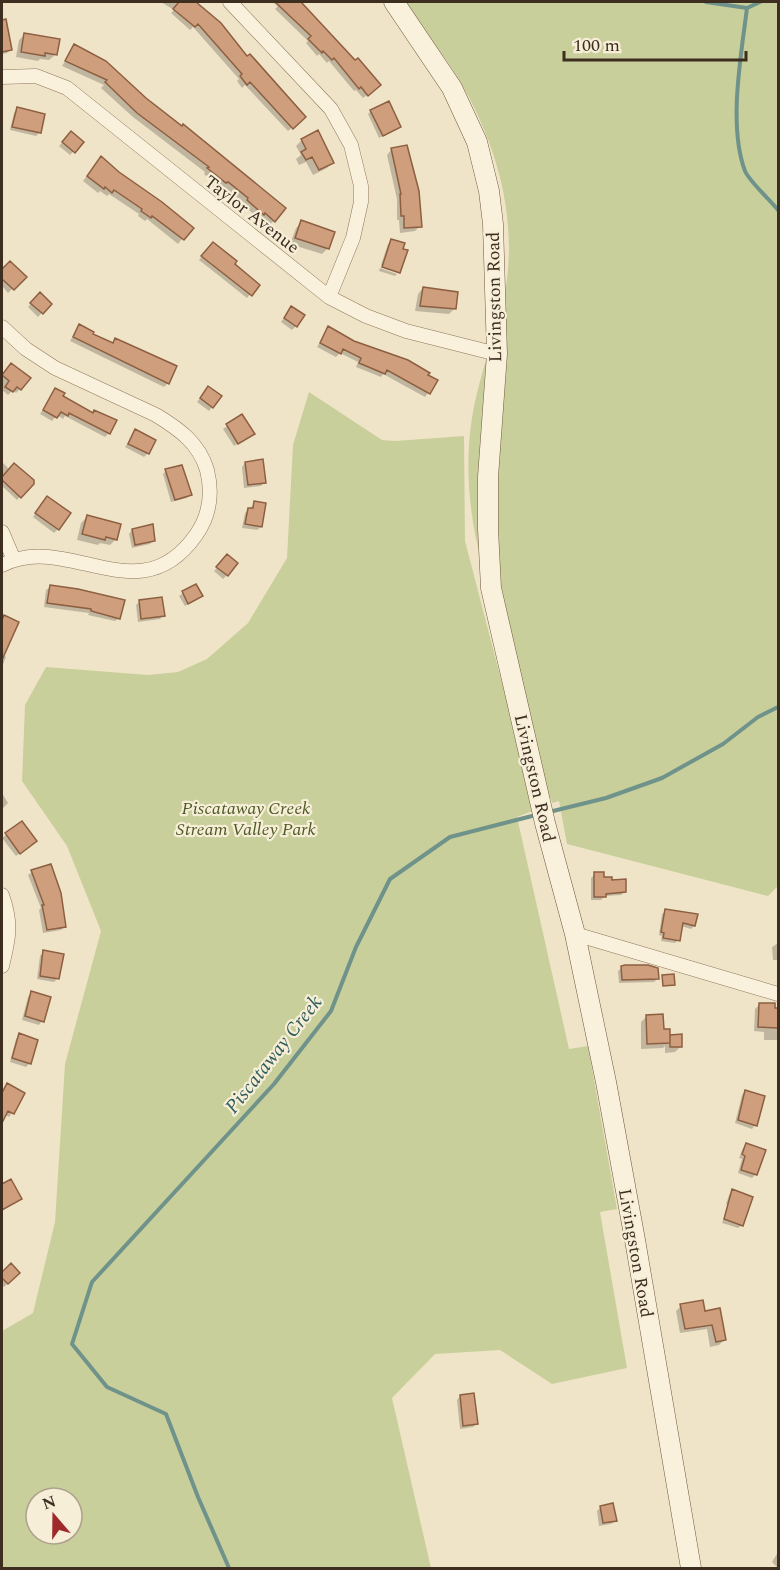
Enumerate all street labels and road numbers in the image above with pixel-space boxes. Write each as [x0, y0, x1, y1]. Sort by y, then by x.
street label: Taylor Avenue [198, 168, 305, 260]
street label: Livingston Road [480, 231, 509, 362]
street label: Livingston Road [507, 711, 562, 845]
street label: Livingston Road [611, 1186, 660, 1320]

